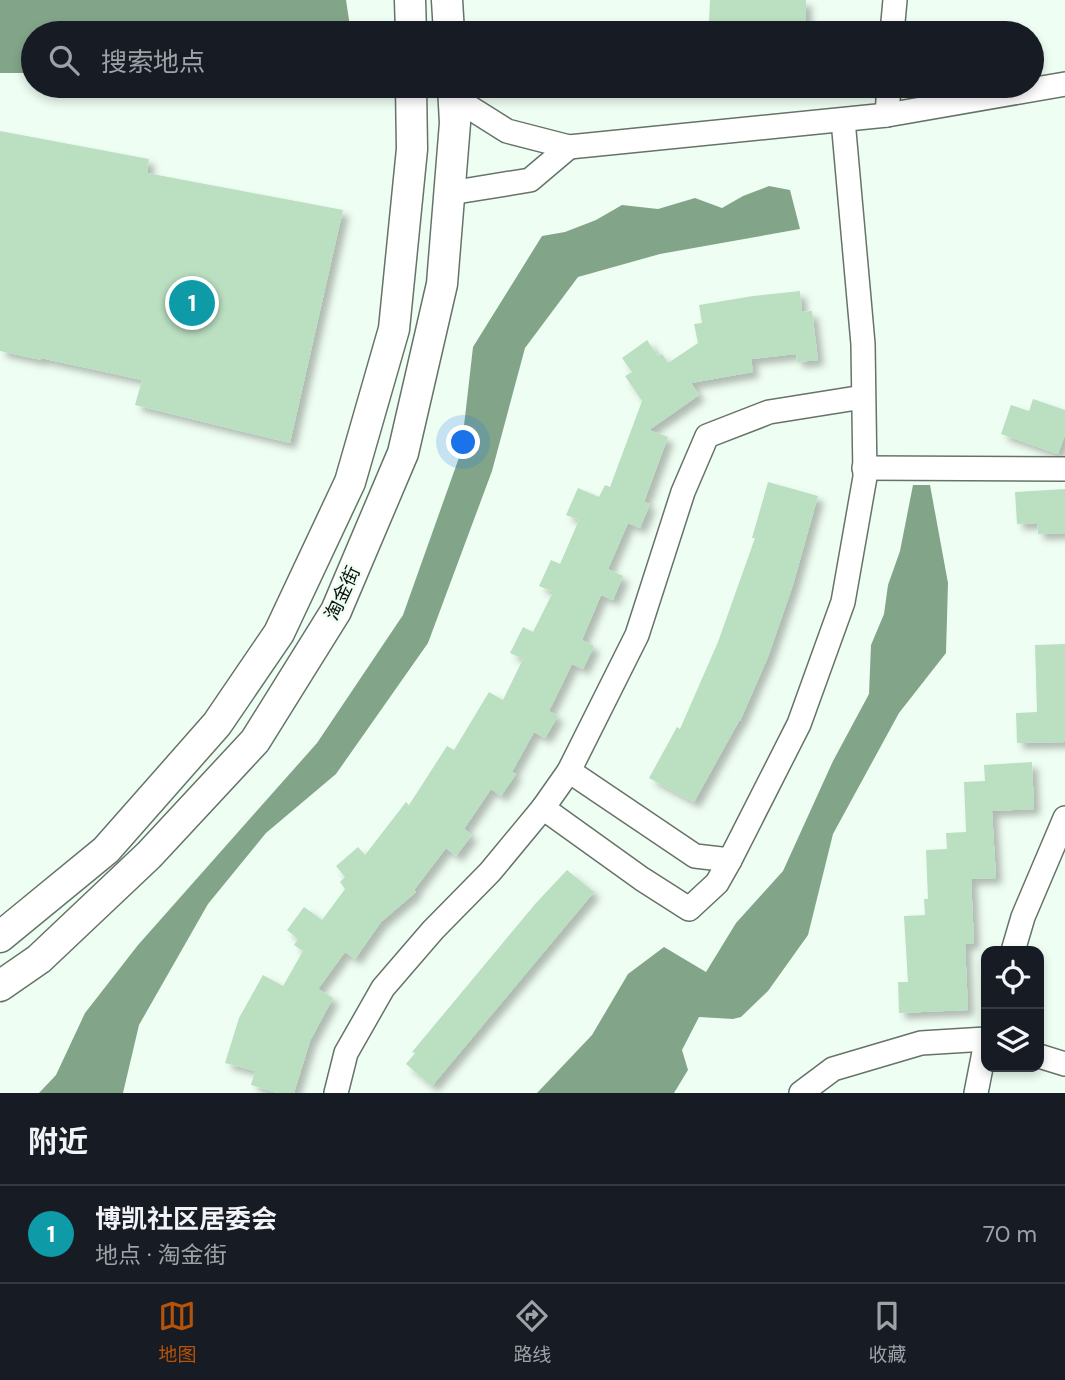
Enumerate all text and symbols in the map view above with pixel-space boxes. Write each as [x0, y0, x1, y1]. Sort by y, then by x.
search box [21, 21, 1044, 98]
icon: search [45, 41, 83, 79]
text: 搜索地点 [101, 45, 205, 79]
pin: 1 [169, 277, 215, 329]
your location [446, 425, 480, 459]
street label: 淘金街 [319, 562, 366, 624]
map controls [981, 946, 1044, 1072]
button: locate [981, 946, 1044, 1009]
button: layers [981, 1009, 1044, 1072]
text: 附近 [28, 1122, 88, 1161]
text: 博凯社区居委会 [95, 1202, 277, 1236]
text: 1 [47, 1219, 55, 1249]
text: 70 m [983, 1219, 1037, 1249]
text: 地点 · 淘金街 [95, 1240, 227, 1270]
tab: 地图 [158, 1297, 197, 1367]
tab: 路线 [513, 1297, 552, 1367]
tab: 收藏 [868, 1297, 907, 1367]

